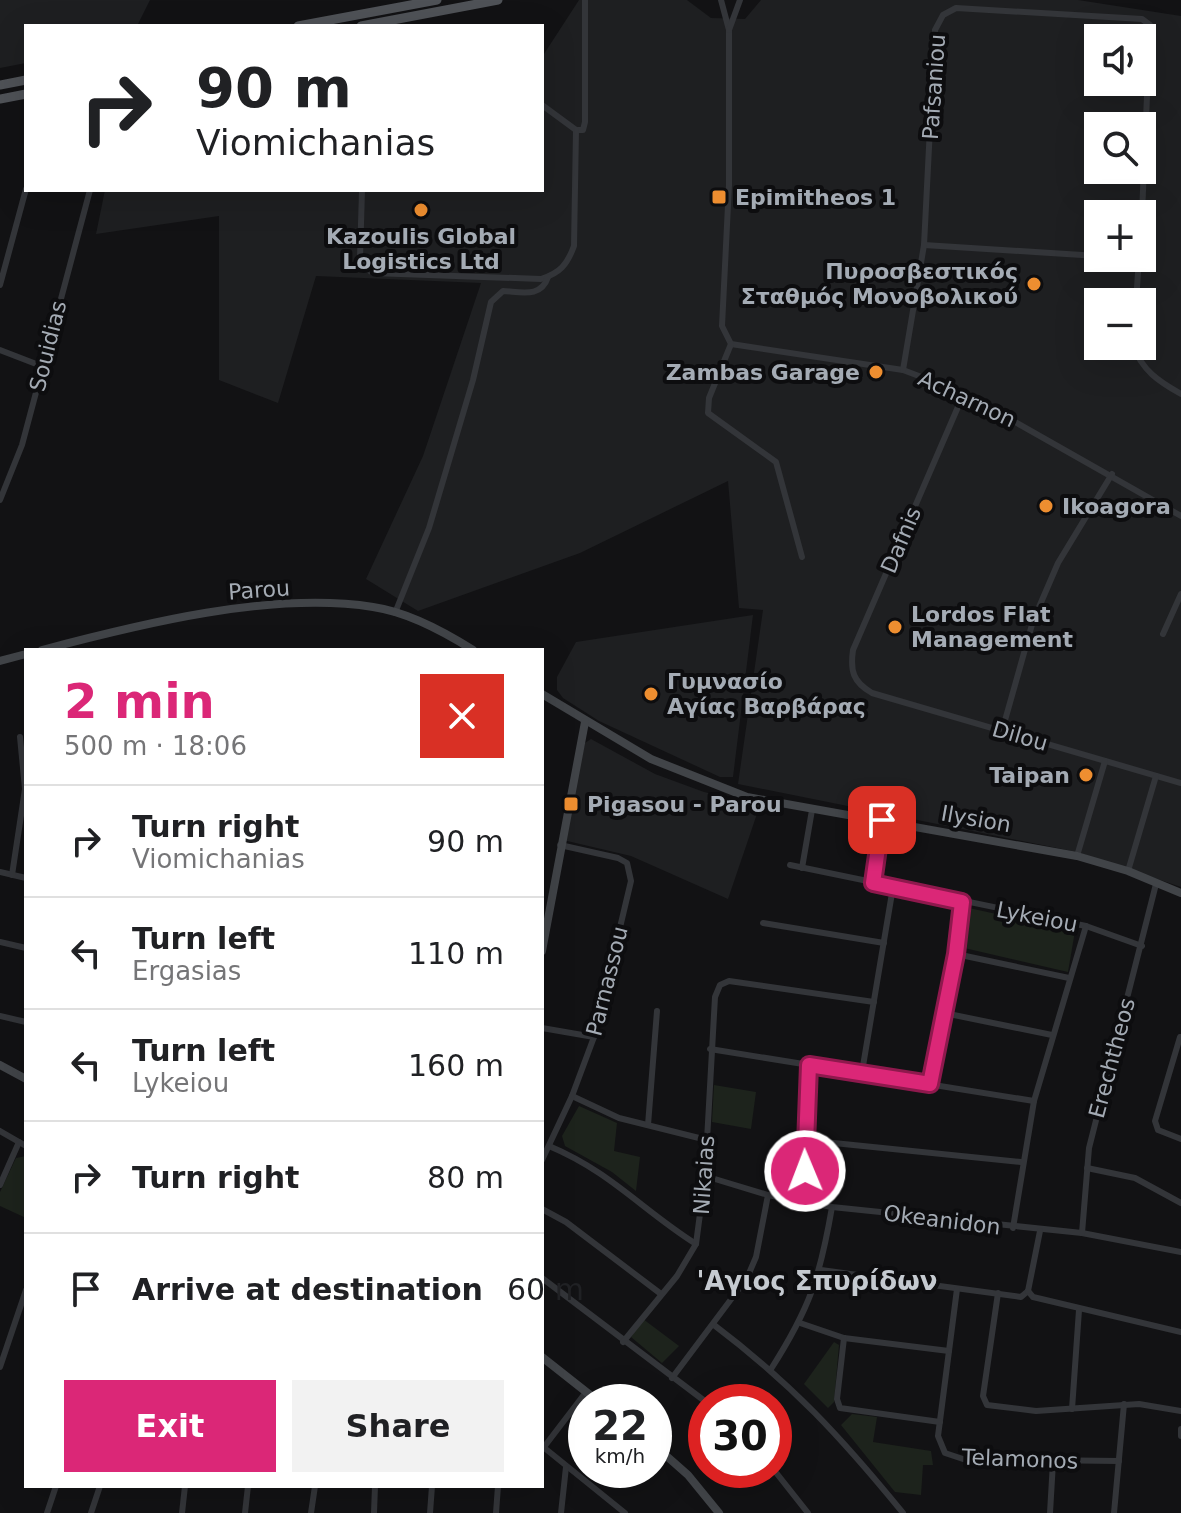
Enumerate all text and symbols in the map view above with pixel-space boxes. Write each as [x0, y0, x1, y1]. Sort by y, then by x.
map controls [1084, 24, 1156, 360]
button: sound [1084, 24, 1156, 96]
street label: Pafsaniou [918, 33, 950, 141]
text: 90 m [196, 55, 352, 120]
icon: right [64, 56, 168, 160]
button: search [1084, 112, 1156, 184]
text: Viomichanias [196, 122, 435, 163]
place label: Epimitheos 1 [735, 185, 896, 210]
marker: Epimitheos 1 [710, 188, 728, 206]
button: + [1084, 200, 1156, 272]
marker: Kazoulis Global Logistics Ltd [412, 201, 430, 219]
place label: Kazoulis Global Logistics Ltd [326, 224, 516, 274]
place label: Πυροσβεστικός Σταθμός Μονοβολικού [741, 259, 1018, 309]
marker: Πυροσβεστικός Σταθμός Μονοβολικού [1025, 275, 1043, 293]
button: − [1084, 288, 1156, 360]
street label: Souidias [25, 298, 71, 394]
place label: Zambas Garage [666, 360, 860, 385]
marker: Zambas Garage [867, 363, 885, 381]
street label: Acharnon [914, 366, 1020, 432]
place label: Ikoagora [1062, 494, 1171, 519]
marker: Ikoagora [1037, 497, 1055, 515]
street label: Dafnis [876, 503, 926, 577]
street label: Parou [227, 575, 291, 605]
place label: Lordos Flat Management [911, 602, 1073, 652]
marker: Lordos Flat Management [886, 618, 904, 636]
place label: Γυμνασίο Αγίας Βαρβάρας [667, 669, 866, 719]
text: 2 min [64, 673, 215, 729]
button: close [420, 674, 504, 758]
marker: Γυμνασίο Αγίας Βαρβάρας [642, 685, 660, 703]
street label: Dilou [989, 716, 1051, 756]
text: 500 m · 18:06 [64, 731, 247, 761]
place label: Taipan [989, 763, 1070, 788]
marker: Taipan [1077, 766, 1095, 784]
pin [848, 786, 916, 854]
place label: Pigasou - Parou [587, 792, 782, 817]
marker: Pigasou - Parou [562, 795, 580, 813]
icon: arrive [860, 798, 904, 842]
street label: Ilysion [939, 801, 1013, 837]
text: Turn right [132, 809, 299, 844]
icon: right [64, 819, 108, 863]
text: 90 m [427, 824, 504, 859]
text: Viomichanias [132, 844, 305, 874]
street label: Lykeiou [994, 897, 1080, 937]
text: Turn left [132, 921, 275, 956]
street label: Parnassou [581, 924, 633, 1038]
icon: left [64, 931, 108, 975]
text: 110 m [408, 936, 504, 971]
text: Ergasias [132, 956, 241, 986]
street label: Erechtheos [1084, 995, 1140, 1121]
text: Turn left [132, 1033, 275, 1068]
icon: left [64, 1043, 108, 1087]
text: 160 m [408, 1048, 504, 1083]
text: Lykeiou [132, 1068, 229, 1098]
position arrow [763, 1129, 847, 1213]
street label: Nikaias [689, 1134, 719, 1216]
icon: right [64, 1155, 108, 1199]
text: Turn right [132, 1160, 299, 1195]
text: 80 m [427, 1160, 504, 1195]
street label: Okeanidon [882, 1200, 1002, 1240]
district label: 'Αγιος Σπυρίδων [696, 1266, 938, 1296]
icon: arrive [64, 1267, 108, 1311]
text: Arrive at destination [132, 1272, 483, 1307]
text: 60 m [507, 1272, 584, 1307]
button: Exit [64, 1380, 276, 1472]
button: Share [292, 1380, 504, 1472]
speed limit sign: 30 [688, 1384, 792, 1488]
text: 22 [592, 1403, 648, 1449]
text: km/h [595, 1444, 645, 1468]
street label: Telamonos [960, 1444, 1079, 1474]

